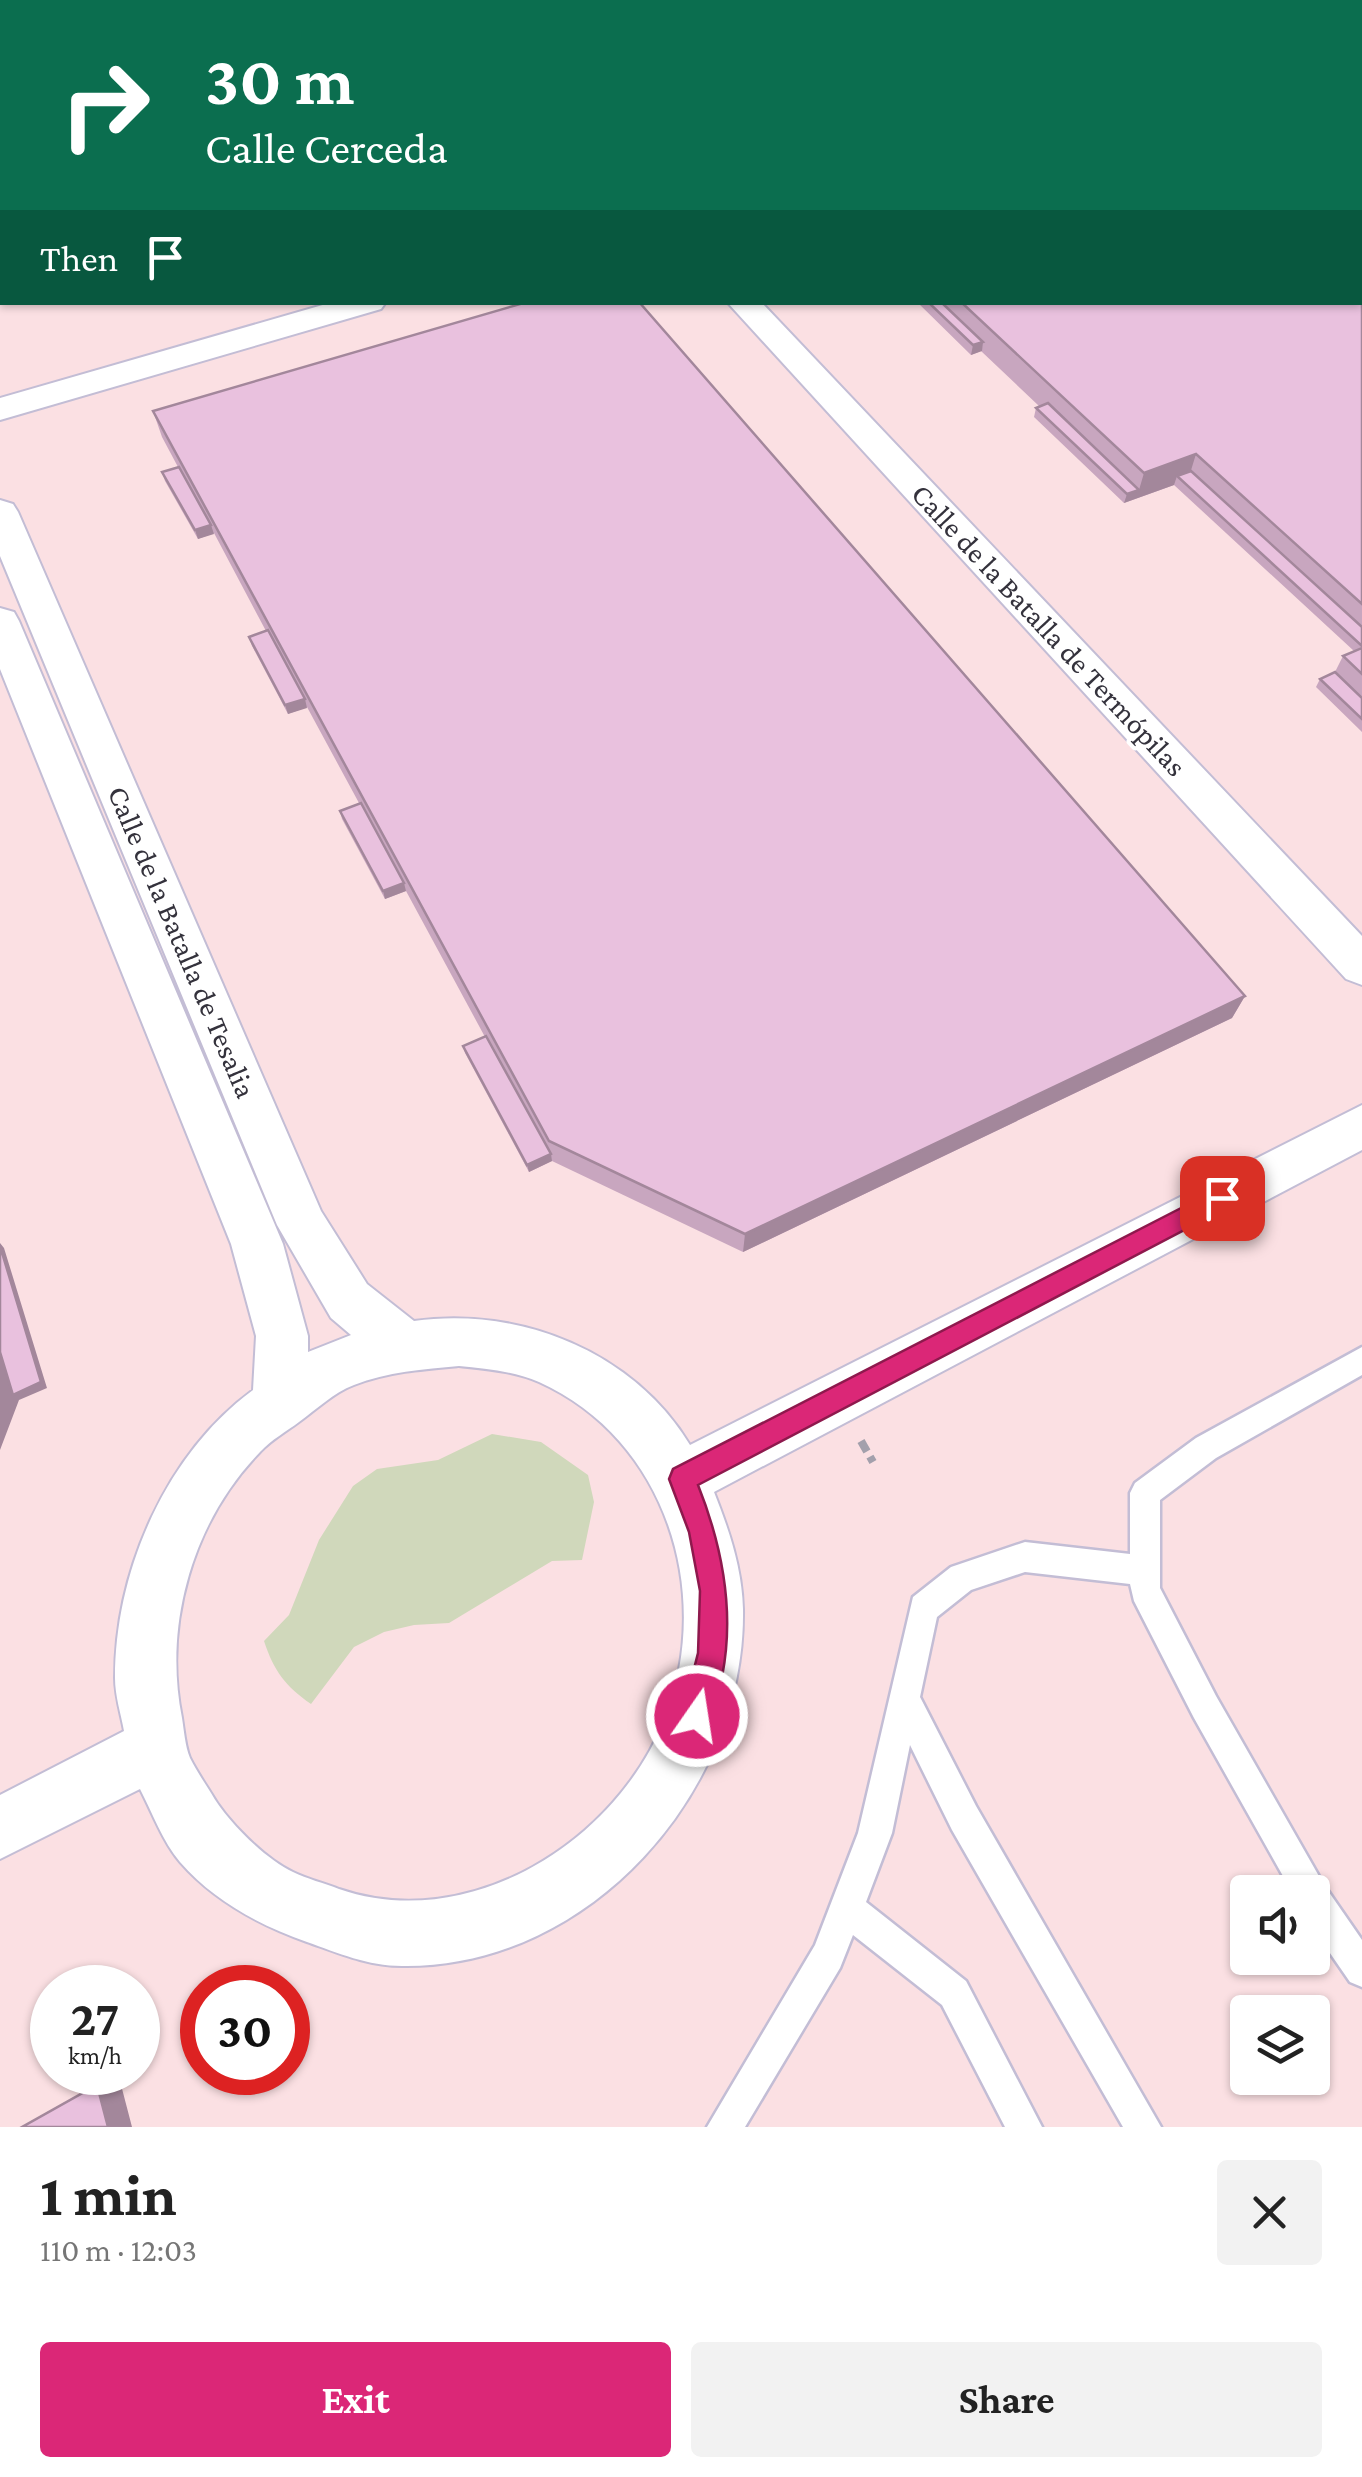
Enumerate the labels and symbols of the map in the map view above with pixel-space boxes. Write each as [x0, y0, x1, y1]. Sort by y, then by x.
street label: Calle de la Batalla de Termópilas [905, 477, 1193, 783]
street label: Calle de la Batalla de Tesalia [102, 781, 263, 1103]
pin [1180, 1156, 1265, 1241]
position arrow [645, 1664, 749, 1768]
speed limit sign: 30 [180, 1965, 310, 2095]

